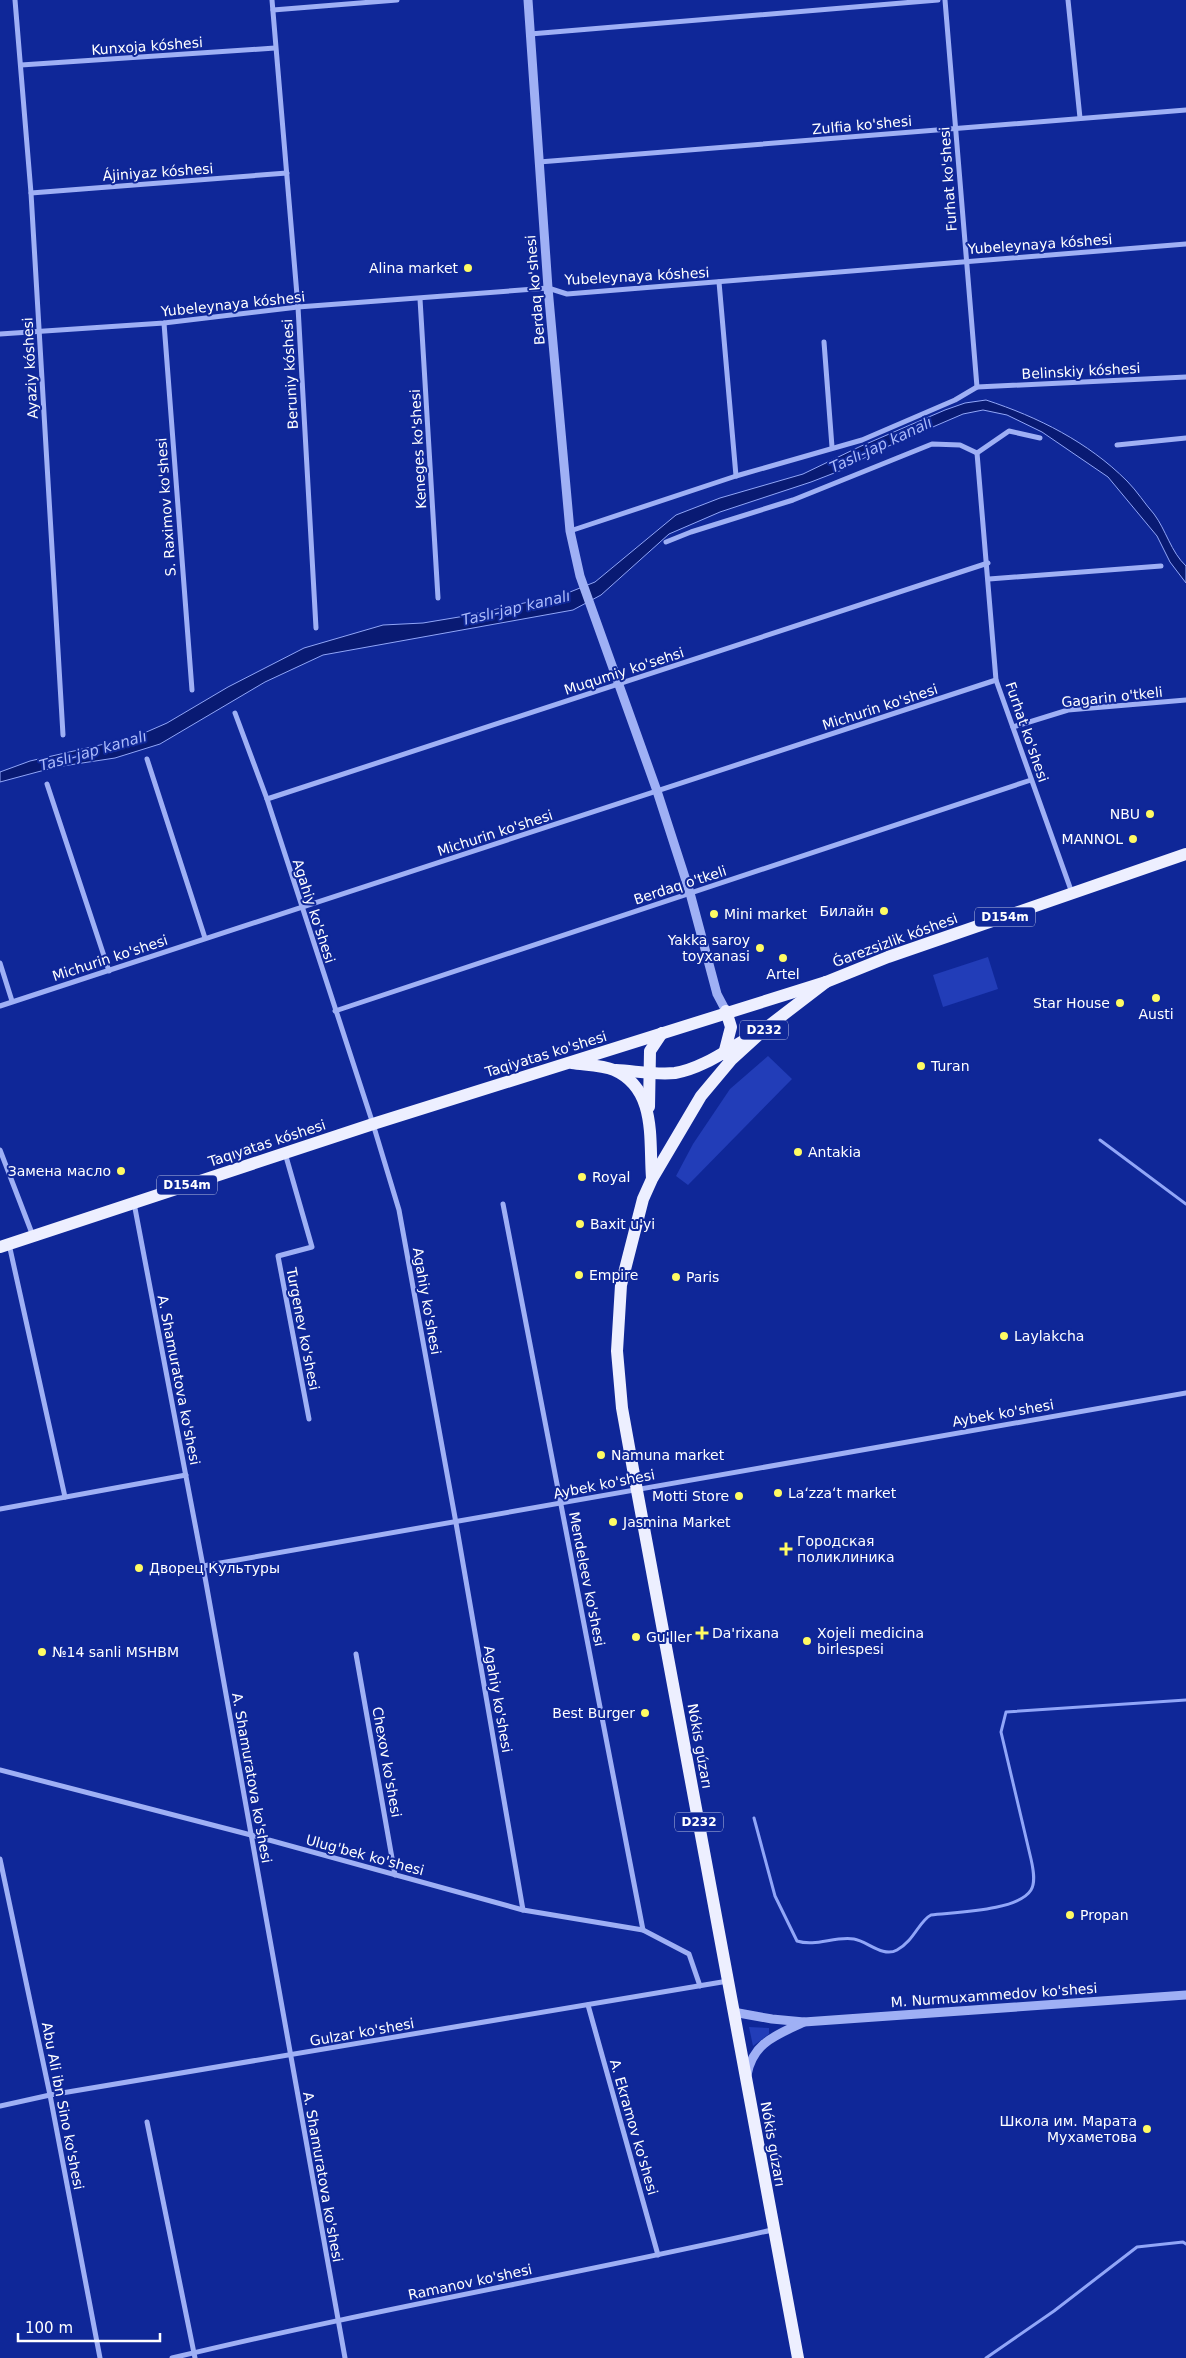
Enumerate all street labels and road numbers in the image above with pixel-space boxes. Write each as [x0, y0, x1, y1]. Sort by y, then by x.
street label: Kunxoja kóshesi [91, 34, 203, 58]
street label: Zulfia ko'shesi [811, 113, 913, 137]
street label: Furhat ko'shesi [936, 126, 960, 232]
street label: Ájiniyaz kóshesi [102, 160, 214, 184]
street label: Yubeleynaya kóshesi [966, 231, 1113, 257]
street label: Berdaq ko'shesi [522, 234, 548, 346]
street label: Yubeleynaya kóshesi [563, 264, 710, 288]
street label: Yubeleynaya kóshesi [159, 288, 306, 320]
street label: Ayaziy kóshesi [19, 317, 41, 419]
street label: Beruniy kóshesi [279, 318, 301, 430]
street label: Belinskiy kóshesi [1021, 360, 1141, 382]
street label: Keneges ko'shesi [407, 389, 429, 509]
street label: S. Raximov ko'shesi [153, 437, 179, 577]
street label: Muqumiy ko'sehsi [562, 644, 686, 698]
street label: Furhat ko'shesi [1002, 680, 1052, 784]
street label: Michurin ko'shesi [820, 681, 940, 733]
street label: Gagarin o'tkeli [1061, 684, 1163, 710]
street label: Michurin ko'shesi [435, 807, 555, 859]
street label: Agahiy ko'shesi [290, 857, 338, 965]
street label: Berdaq o'tkeli [632, 862, 728, 908]
road number: D154m [975, 908, 1035, 926]
street label: Ǵarezsizlik kóshesi [830, 909, 960, 970]
street label: Michurin ko'shesi [50, 932, 170, 984]
road number: D232 [740, 1020, 788, 1040]
street label: Taqiyatas ko'shesi [482, 1028, 609, 1080]
street label: Taqıyatas kóshesi [205, 1116, 328, 1170]
road number: D154m [157, 1176, 217, 1194]
street label: Agahiy ko'shesi [410, 1246, 444, 1356]
street label: Turgenev ko'shesi [283, 1265, 323, 1392]
street label: A. Shamuratova ko'shesi [155, 1294, 203, 1466]
street label: Aybek ko'shesi [951, 1396, 1055, 1430]
street label: Aybek ko'shesi [552, 1466, 656, 1502]
street label: Mendeleev ko'shesi [566, 1510, 608, 1648]
street label: Agahiy ko'shesi [481, 1644, 515, 1754]
street label: A. Shamuratova ko'shesi [229, 1692, 275, 1864]
street label: Nókis gúzarı [685, 1702, 715, 1790]
street label: Chexov ko'shesi [369, 1705, 405, 1819]
road number: D232 [675, 1812, 723, 1831]
street label: Ulug'bek ko'shesi [304, 1832, 426, 1878]
street label: M. Nurmuxammedov ko'shesi [890, 1980, 1098, 2010]
street label: Gulzar ko'shesi [309, 2015, 415, 2049]
street label: Abu Ali ibn Sino ko'shesi [39, 2021, 87, 2191]
street label: A. Ekramov ko'shesi [607, 2057, 661, 2197]
street label: A. Shamuratova ko'shesi [300, 2091, 346, 2263]
street label: Nókis gúzarı [758, 2100, 788, 2188]
street label: Ramanov ko'shesi [407, 2261, 533, 2303]

